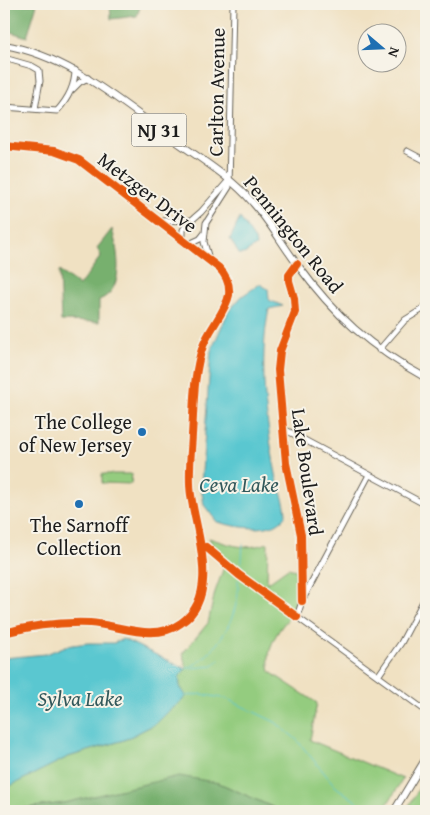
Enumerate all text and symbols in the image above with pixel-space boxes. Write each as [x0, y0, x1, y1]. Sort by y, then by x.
north arrow [358, 22, 408, 72]
street label: Carlton Avenue [200, 27, 232, 157]
text: N [383, 45, 405, 61]
road number: NJ 31 [132, 114, 186, 146]
street label: Metzger Drive [92, 145, 204, 239]
street label: Pennington Road [237, 169, 351, 299]
place label: The College of New Jersey [19, 407, 132, 459]
street label: Lake Boulevard [285, 407, 331, 538]
marker: The College of New Jersey [136, 426, 148, 438]
water label: Ceva Lake [199, 469, 279, 500]
marker: The Sarnoff Collection [73, 498, 85, 510]
place label: The Sarnoff Collection [30, 510, 130, 562]
water label: Sylva Lake [38, 683, 122, 714]

